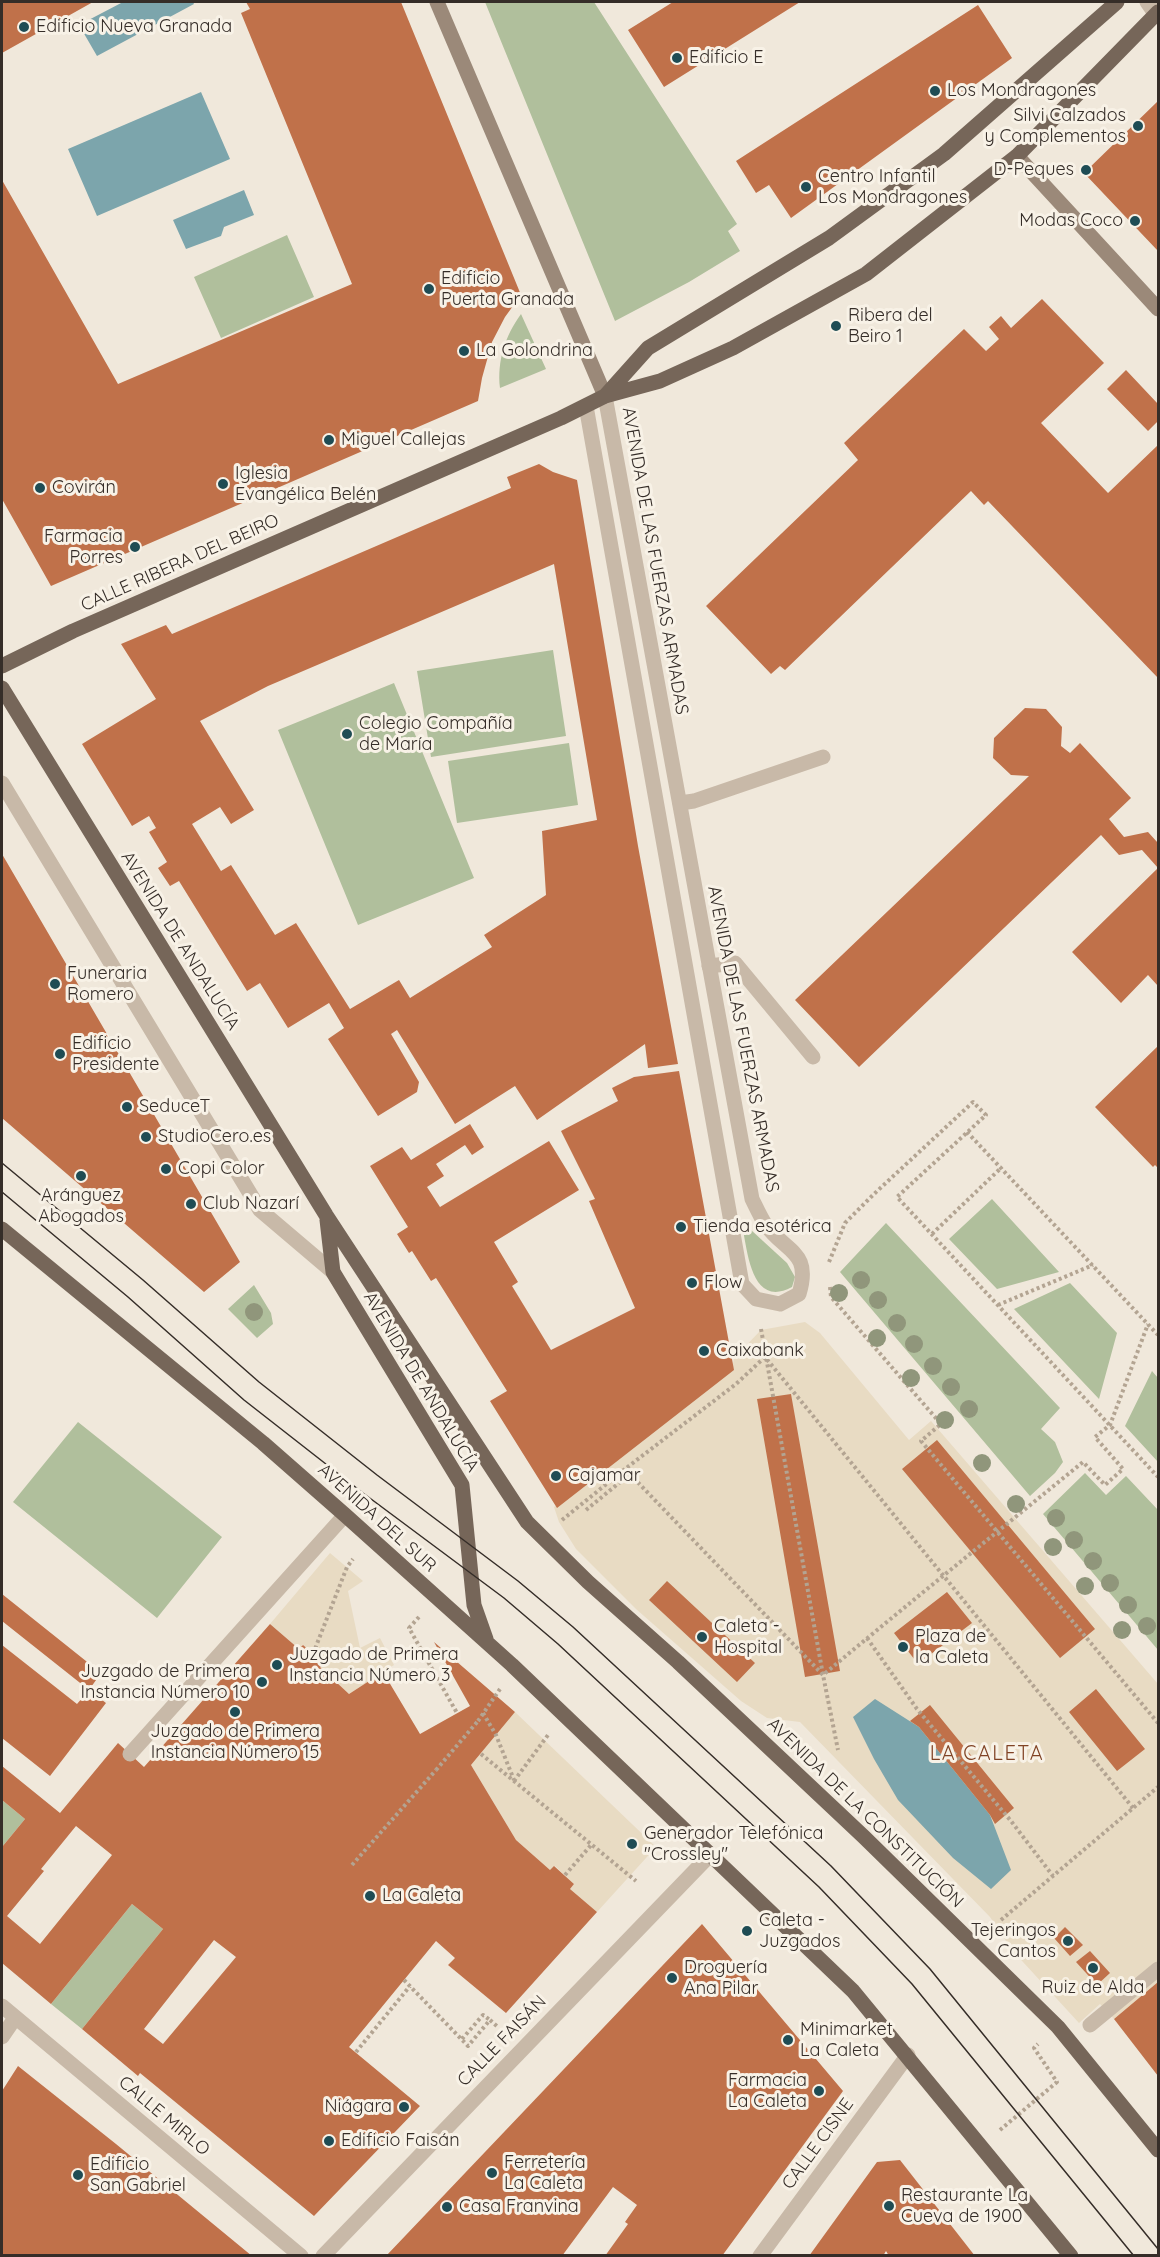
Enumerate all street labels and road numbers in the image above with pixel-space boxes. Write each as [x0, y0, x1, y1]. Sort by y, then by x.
street label: AVENIDA DE LAS FUERZAS ARMADAS [617, 406, 693, 716]
street label: CALLE RIBERA DEL BEIRO [78, 509, 282, 617]
street label: AVENIDA DE ANDALUCÍA [116, 848, 244, 1034]
street label: AVENIDA DE LAS FUERZAS ARMADAS [703, 884, 783, 1194]
street label: AVENIDA DE ANDALUCÍA [359, 1288, 483, 1476]
street label: AVENIDA DEL SUR [313, 1459, 441, 1577]
street label: AVENIDA DE LA CONSTITUCIÓN [762, 1713, 968, 1913]
street label: CALLE FAISÁN [453, 1991, 551, 2091]
street label: CALLE MIRLO [114, 2072, 214, 2160]
street label: CALLE CISNE [778, 2094, 858, 2194]

